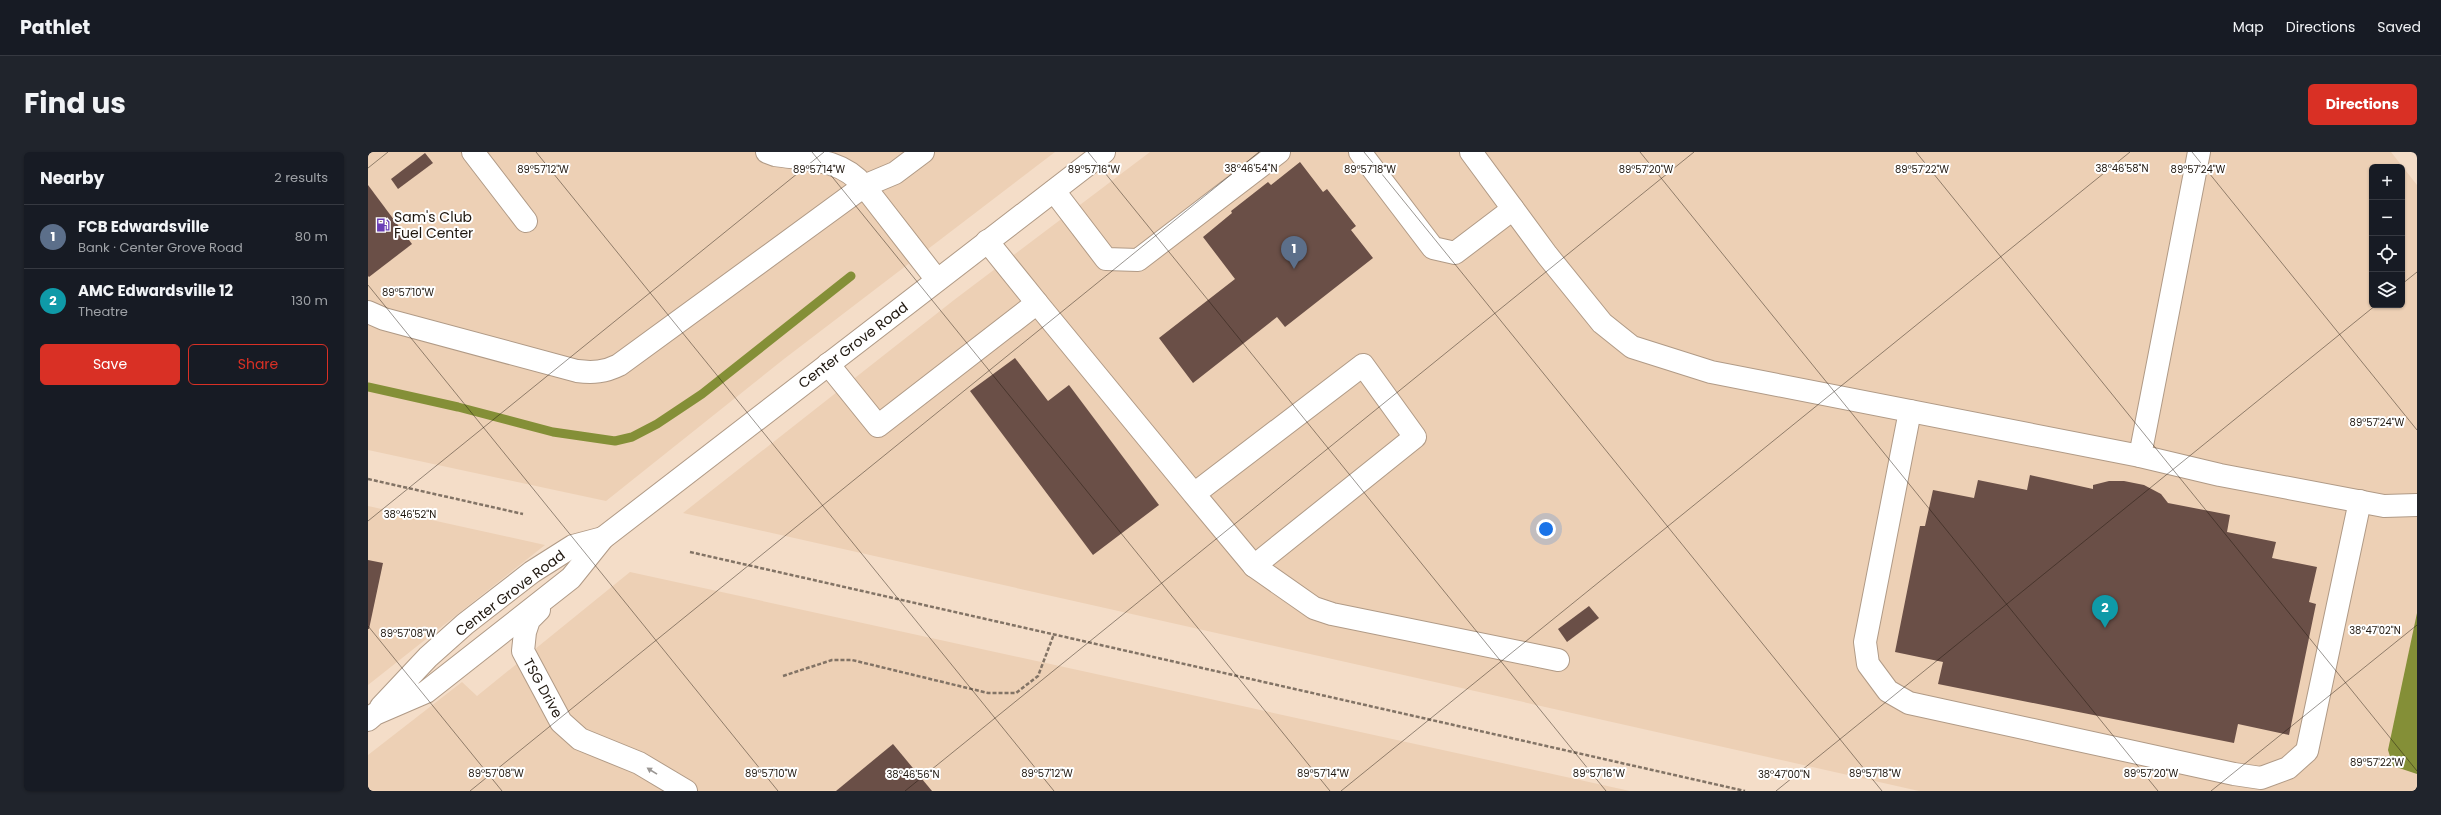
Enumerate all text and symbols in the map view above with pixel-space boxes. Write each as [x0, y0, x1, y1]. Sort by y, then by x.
text: Pathlet [20, 14, 90, 41]
text: Map [2233, 17, 2264, 37]
text: Directions [2286, 17, 2355, 37]
text: Saved [2377, 17, 2421, 37]
text: Find us [24, 84, 126, 123]
button: Directions [2308, 84, 2417, 125]
text: 38°46'54"N [1224, 161, 1278, 176]
text: 38°46'58"N [2095, 161, 2149, 176]
text: 89°57'12"W [517, 162, 569, 177]
text: 89°57'14"W [793, 162, 845, 177]
text: 89°57'16"W [1068, 162, 1120, 177]
text: 89°57'18"W [1344, 162, 1396, 177]
text: 89°57'20"W [1619, 162, 1674, 177]
text: 89°57'22"W [1895, 162, 1949, 177]
text: 89°57'24"W [2171, 162, 2226, 177]
map controls [2369, 164, 2405, 308]
button: + [2369, 164, 2405, 200]
text: Nearby [40, 166, 104, 190]
text: 2 results [274, 168, 328, 187]
button: − [2369, 200, 2405, 236]
place label: Sam's Club Fuel Center [394, 207, 473, 243]
text: FCB Edwardsville [78, 216, 209, 237]
fuel station icon: Sam's Club Fuel Center [375, 217, 391, 233]
text: 1 [51, 227, 55, 246]
text: 80 m [295, 227, 328, 246]
pin: 1 [1281, 236, 1307, 269]
button: locate [2369, 236, 2405, 272]
text: Bank · Center Grove Road [78, 238, 243, 257]
button: layers [2369, 272, 2405, 308]
text: AMC Edwardsville 12 [78, 280, 233, 301]
text: 89°57'10"W [382, 285, 434, 300]
text: 2 [49, 291, 57, 310]
text: 130 m [291, 291, 328, 310]
street label: Center Grove Road [794, 297, 912, 393]
text: Theatre [78, 302, 128, 321]
button: Save [40, 344, 180, 385]
button: Share [188, 344, 328, 385]
text: 89°57'24"W [2350, 415, 2405, 430]
text: 38°46'52"N [384, 507, 436, 522]
your location [1536, 519, 1556, 539]
street label: Center Grove Road [451, 545, 569, 641]
pin: 2 [2092, 595, 2118, 628]
text: 38°47'02"N [2349, 623, 2401, 638]
text: 89°57'08"W [380, 626, 436, 641]
street label: TSG Drive [518, 654, 568, 722]
text: 89°57'22"W [2350, 755, 2404, 770]
text: 89°57'08"W [468, 766, 524, 781]
text: 89°57'10"W [745, 766, 797, 781]
text: 89°57'12"W [1021, 766, 1073, 781]
text: 89°57'14"W [1297, 766, 1349, 781]
text: 89°57'16"W [1573, 766, 1625, 781]
text: 89°57'18"W [1849, 766, 1901, 781]
text: 89°57'20"W [2124, 766, 2179, 781]
text: 38°46'56"N [886, 767, 940, 782]
text: 38°47'00"N [1758, 767, 1810, 782]
one-way arrow [646, 768, 658, 775]

